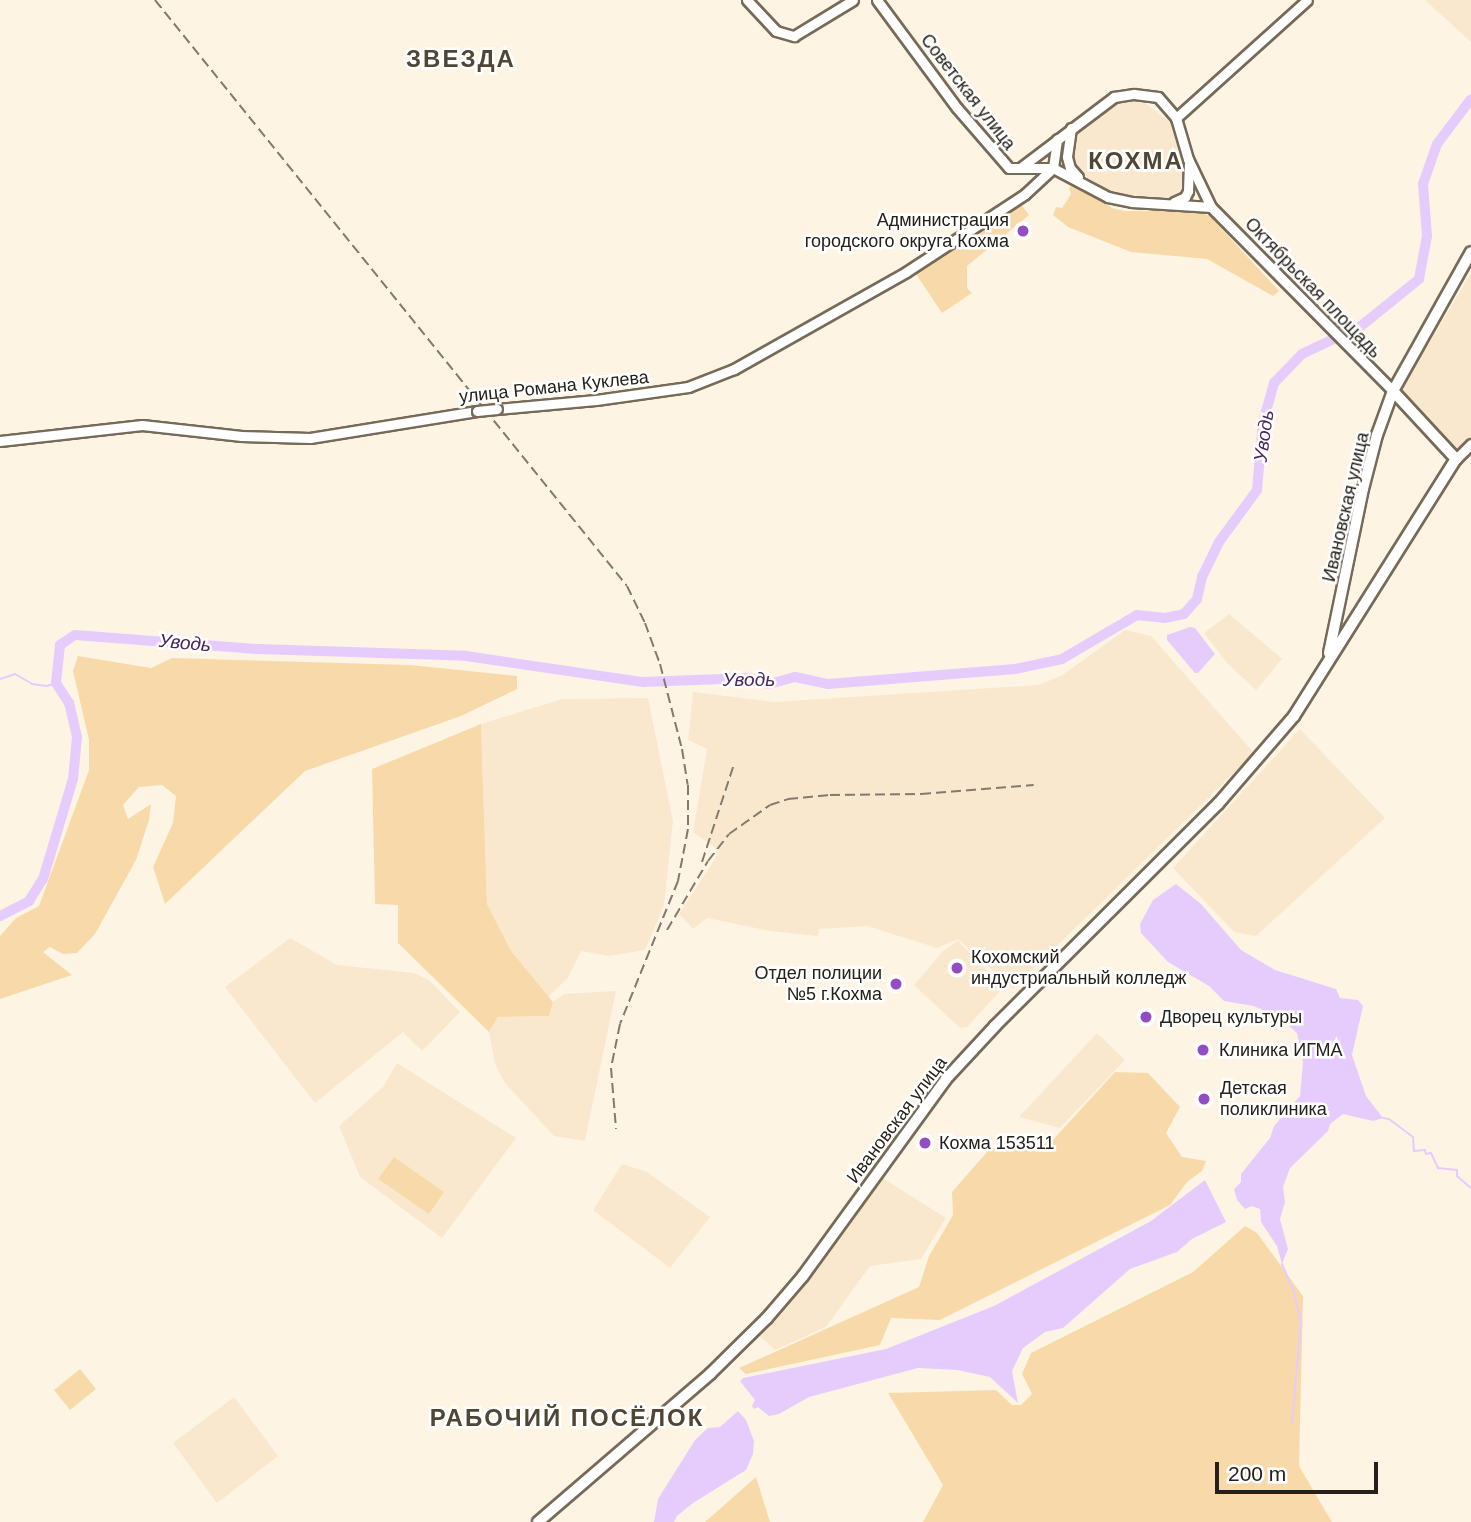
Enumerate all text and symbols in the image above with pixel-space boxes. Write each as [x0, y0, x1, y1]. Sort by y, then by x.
street label: Советская улица [916, 30, 1020, 154]
district label: ЗВЕЗДА [407, 45, 515, 73]
district label: КОХМА [1089, 147, 1183, 175]
place label: Администрация городского округа Кохма [805, 210, 1009, 252]
street label: Октябрьская площадь [1240, 213, 1386, 363]
marker: Администрация городского округа Кохма [1015, 223, 1031, 239]
street label: улица Романа Куклева [458, 366, 650, 408]
water label: Уводь [1249, 409, 1279, 463]
street label: Ивановская улица [1318, 430, 1374, 584]
water label: Уводь [158, 629, 212, 657]
water label: Уводь [723, 669, 775, 691]
place label: Кохомский индустриальный колледж [971, 947, 1186, 990]
marker: Кохомский индустриальный колледж [949, 960, 965, 976]
place label: Отдел полиции №5 г.Кохма [755, 963, 882, 1006]
marker: Отдел полиции №5 г.Кохма [888, 976, 904, 992]
place label: Дворец культуры [1160, 1006, 1302, 1028]
marker: Дворец культуры [1138, 1009, 1154, 1025]
place label: Клиника ИГМА [1219, 1039, 1343, 1061]
marker: Клиника ИГМА [1193, 1040, 1213, 1060]
street label: Ивановская улица [842, 1052, 952, 1188]
place label: Детская поликлиника [1220, 1078, 1327, 1120]
marker: Детская поликлиника [1194, 1089, 1214, 1109]
place label: Кохма 153511 [939, 1132, 1054, 1154]
marker: Кохма 153511 [917, 1135, 933, 1151]
district label: РАБОЧИЙ ПОСЁЛОК [432, 1404, 702, 1432]
scale bar [1219, 1448, 1382, 1492]
text: 200 m [1228, 1462, 1286, 1485]

